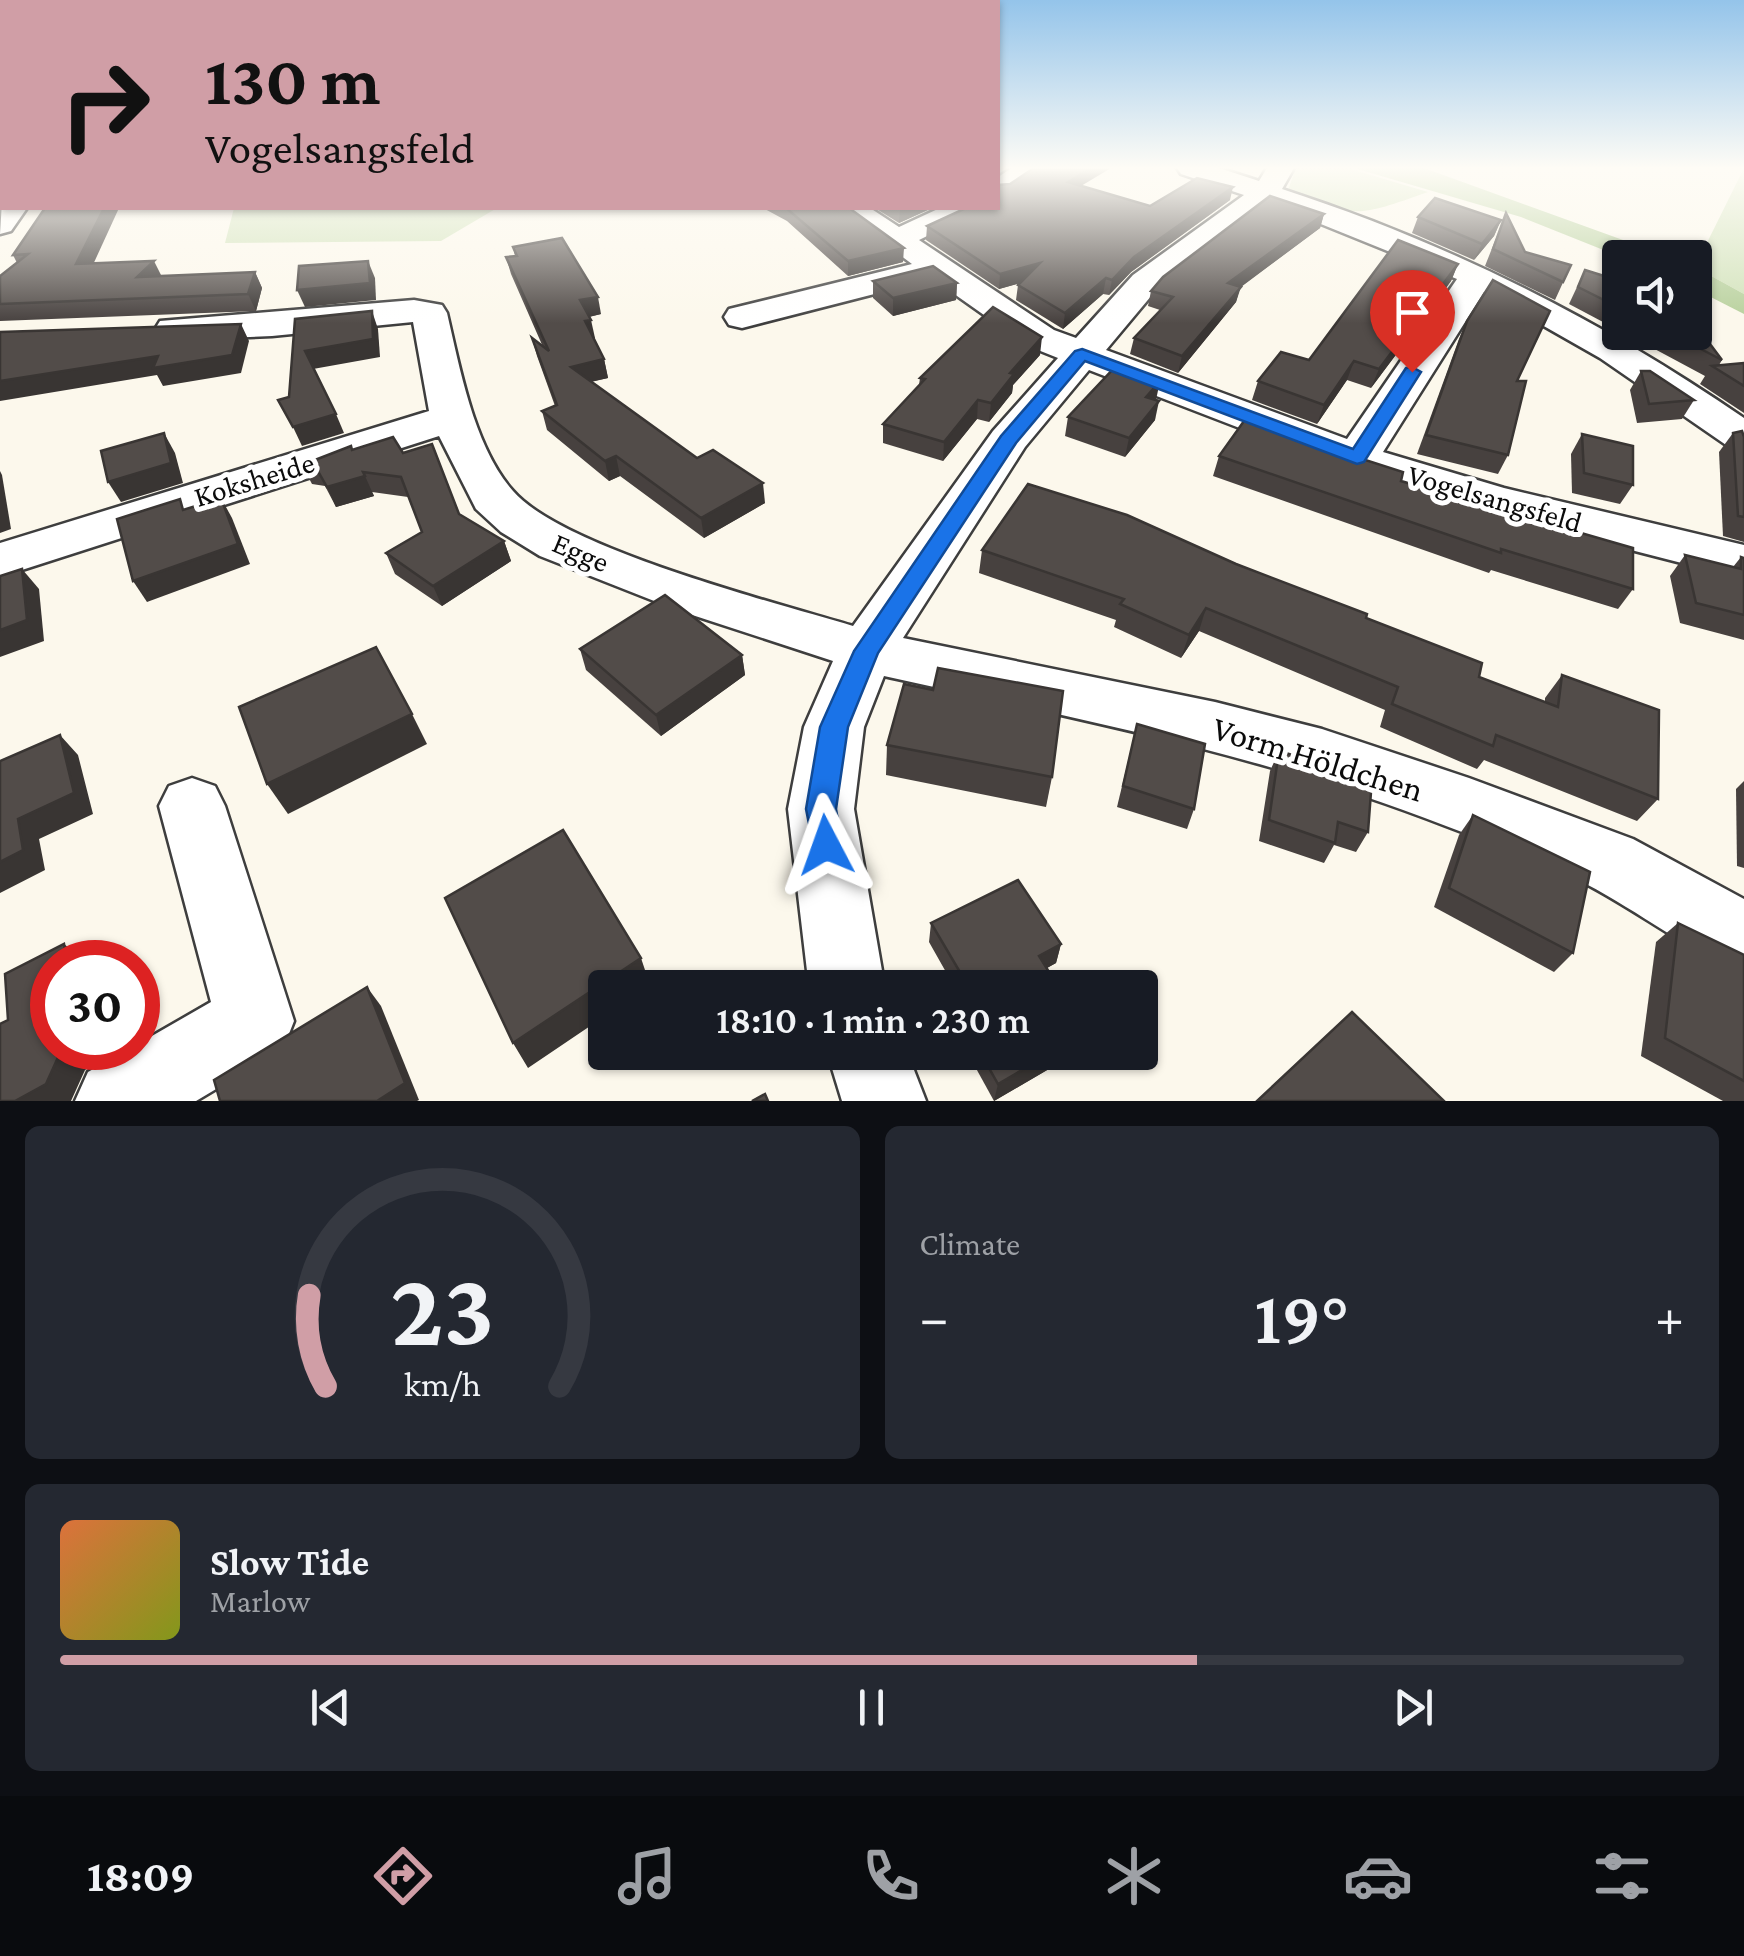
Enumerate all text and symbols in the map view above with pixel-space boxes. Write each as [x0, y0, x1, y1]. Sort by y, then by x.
icon: right [40, 40, 170, 170]
text: 130 m [205, 41, 381, 119]
text: Vogelsangsfeld [205, 123, 474, 173]
map controls [1602, 240, 1712, 350]
button: sound [1602, 240, 1712, 350]
pin [1370, 270, 1455, 373]
icon: arrive [1385, 285, 1440, 340]
street label: Koksheide [190, 445, 318, 513]
street label: Vogelsangsfeld [1404, 457, 1586, 540]
street label: Egge [547, 525, 614, 579]
street label: Vorm Höldchen [1208, 708, 1428, 810]
position arrow [774, 793, 878, 897]
speed limit sign: 30 [30, 940, 160, 1070]
text: 18:10 · 1 min · 230 m [716, 999, 1030, 1041]
text: Climate [920, 1226, 1020, 1262]
text: 23 [390, 1251, 494, 1366]
text: 19° [1254, 1276, 1349, 1359]
text: − [920, 1287, 949, 1348]
text: + [1655, 1287, 1684, 1348]
text: km/h [404, 1364, 481, 1404]
text: Slow Tide [210, 1541, 369, 1583]
text: Marlow [210, 1583, 310, 1619]
icon: previous [303, 1680, 358, 1735]
icon: pause [844, 1680, 899, 1735]
icon: next [1386, 1680, 1441, 1735]
icon: directions [368, 1841, 438, 1911]
icon: music [612, 1841, 682, 1911]
icon: phone [856, 1841, 926, 1911]
icon: climate [1099, 1841, 1169, 1911]
icon: car [1343, 1841, 1413, 1911]
icon: filters [1587, 1841, 1657, 1911]
text: 18:09 [87, 1851, 194, 1901]

